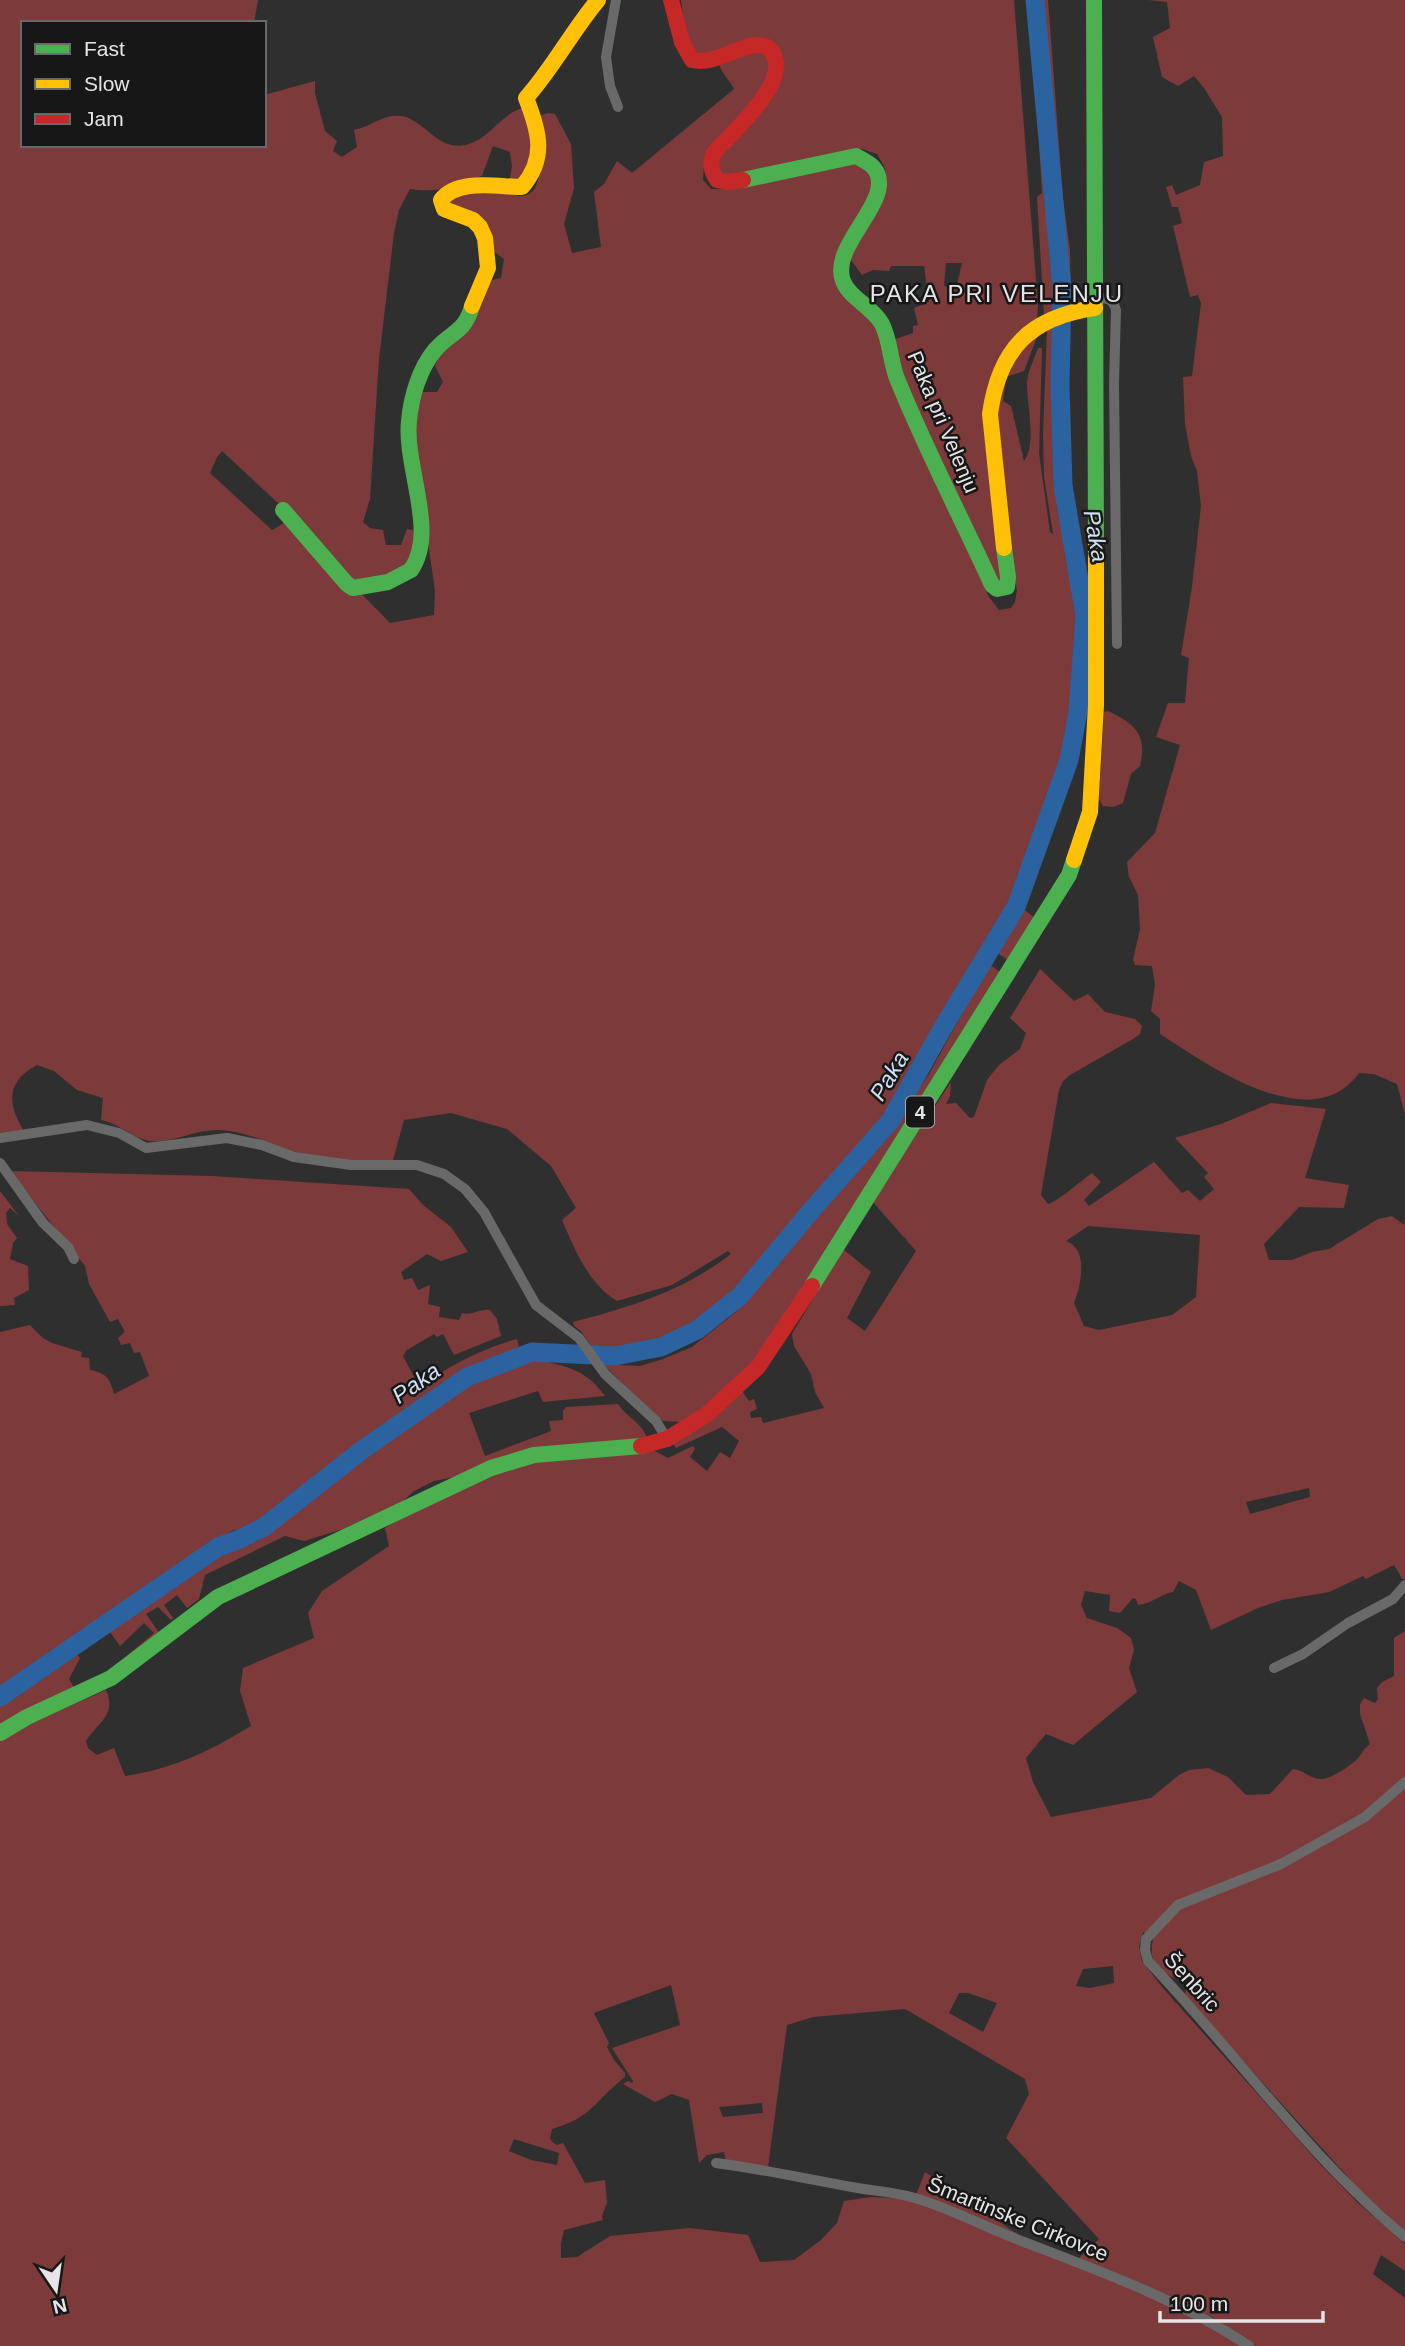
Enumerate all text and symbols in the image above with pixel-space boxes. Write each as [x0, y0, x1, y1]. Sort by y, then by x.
legend [21, 21, 266, 147]
text: Fast [84, 37, 125, 60]
text: Slow [84, 72, 130, 95]
text: Jam [84, 107, 124, 130]
district label: PAKA PRI VELENJU [870, 280, 1124, 307]
street label: Paka pri Velenju [903, 347, 984, 496]
water label: Paka [1079, 508, 1113, 564]
water label: Paka [864, 1047, 914, 1105]
road number: 4 [906, 1096, 934, 1128]
water label: Paka [387, 1357, 445, 1409]
street label: Šenbric [1160, 1948, 1225, 2016]
street label: Šmartinske Cirkovce [925, 2172, 1112, 2265]
north arrow [21, 2255, 91, 2325]
scale bar [1160, 2280, 1323, 2324]
text: 100 m [1170, 2292, 1228, 2315]
text: N [51, 2294, 69, 2318]

